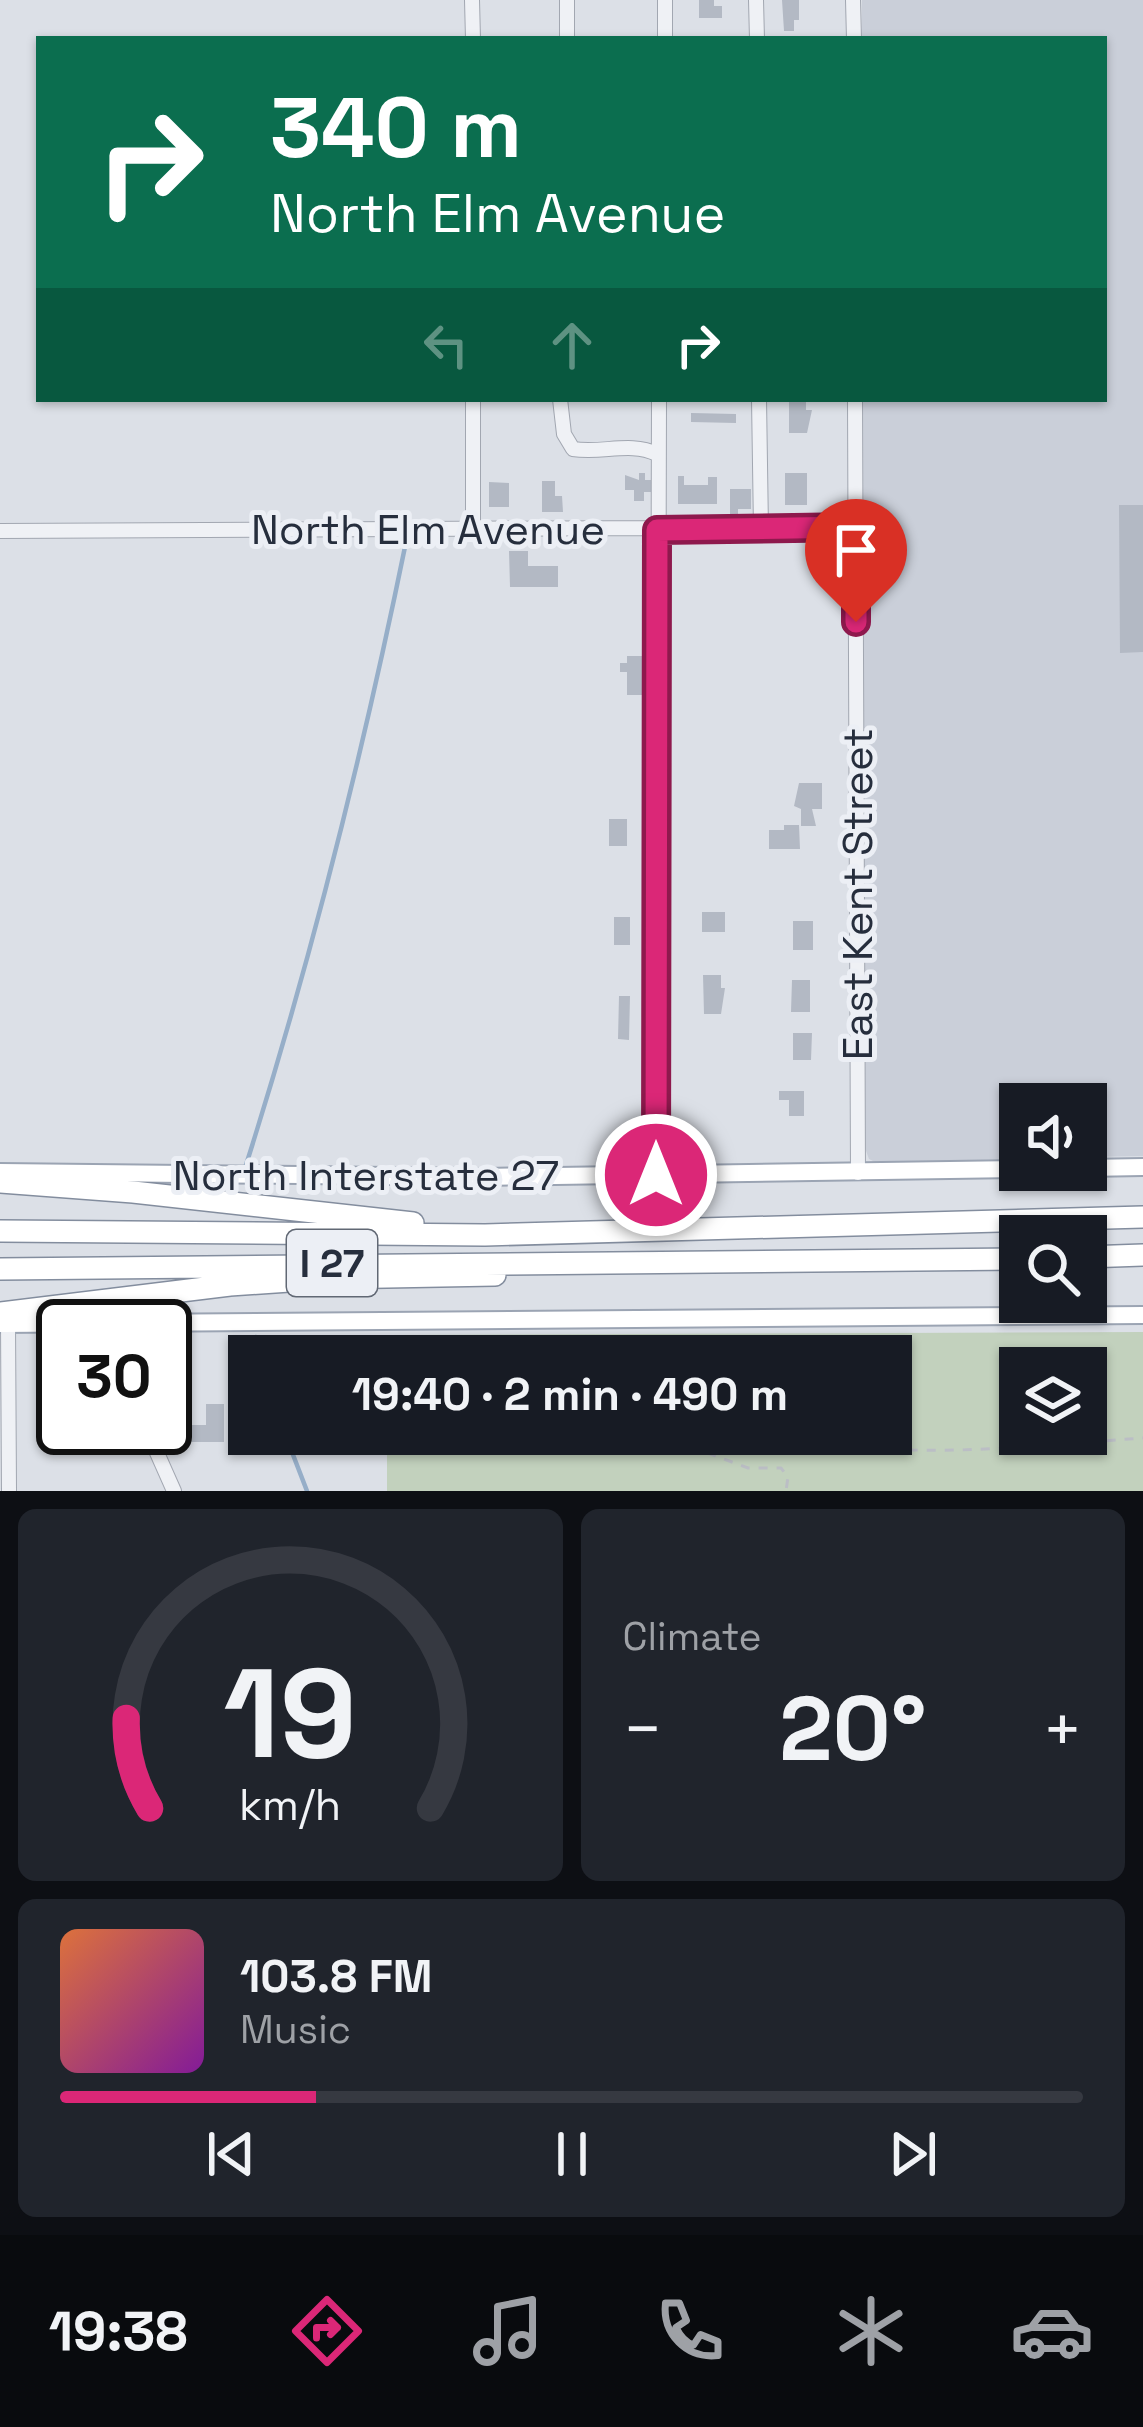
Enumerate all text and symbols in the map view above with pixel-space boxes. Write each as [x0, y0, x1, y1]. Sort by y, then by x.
text: 340 m [270, 74, 522, 182]
icon: right [72, 84, 228, 240]
text: North Elm Avenue [270, 179, 725, 248]
icon: left [413, 312, 479, 378]
icon: ahead [539, 312, 605, 378]
icon: right [665, 312, 731, 378]
pin [805, 499, 907, 622]
street label: North Elm Avenue [251, 503, 605, 556]
icon: arrive [823, 517, 889, 583]
street label: East Kent Street [831, 728, 884, 1060]
map controls [999, 1083, 1107, 1455]
button: sound [999, 1083, 1107, 1191]
position arrow [593, 1112, 719, 1238]
street label: North Interstate 27 [173, 1149, 559, 1202]
button: search [999, 1215, 1107, 1323]
road number: I 27 [287, 1230, 377, 1296]
speed limit sign: 30 [36, 1299, 192, 1455]
button: layers [999, 1347, 1107, 1455]
text: 19:40 · 2 min · 490 m [352, 1366, 788, 1423]
text: Climate [623, 1612, 762, 1661]
text: 19 [223, 1634, 357, 1793]
text: 20° [779, 1671, 926, 1786]
text: − [623, 1687, 663, 1771]
text: + [1042, 1687, 1083, 1771]
text: km/h [239, 1778, 341, 1833]
text: 103.8 FM [240, 1948, 432, 2005]
text: Music [240, 2005, 351, 2054]
icon: previous [198, 2121, 264, 2187]
icon: pause [539, 2121, 605, 2187]
icon: next [880, 2121, 946, 2187]
icon: directions [285, 2289, 369, 2373]
icon: music [466, 2289, 550, 2373]
icon: phone [648, 2289, 732, 2373]
icon: climate [829, 2289, 913, 2373]
icon: car [1010, 2289, 1094, 2373]
text: 19:38 [49, 2297, 188, 2366]

